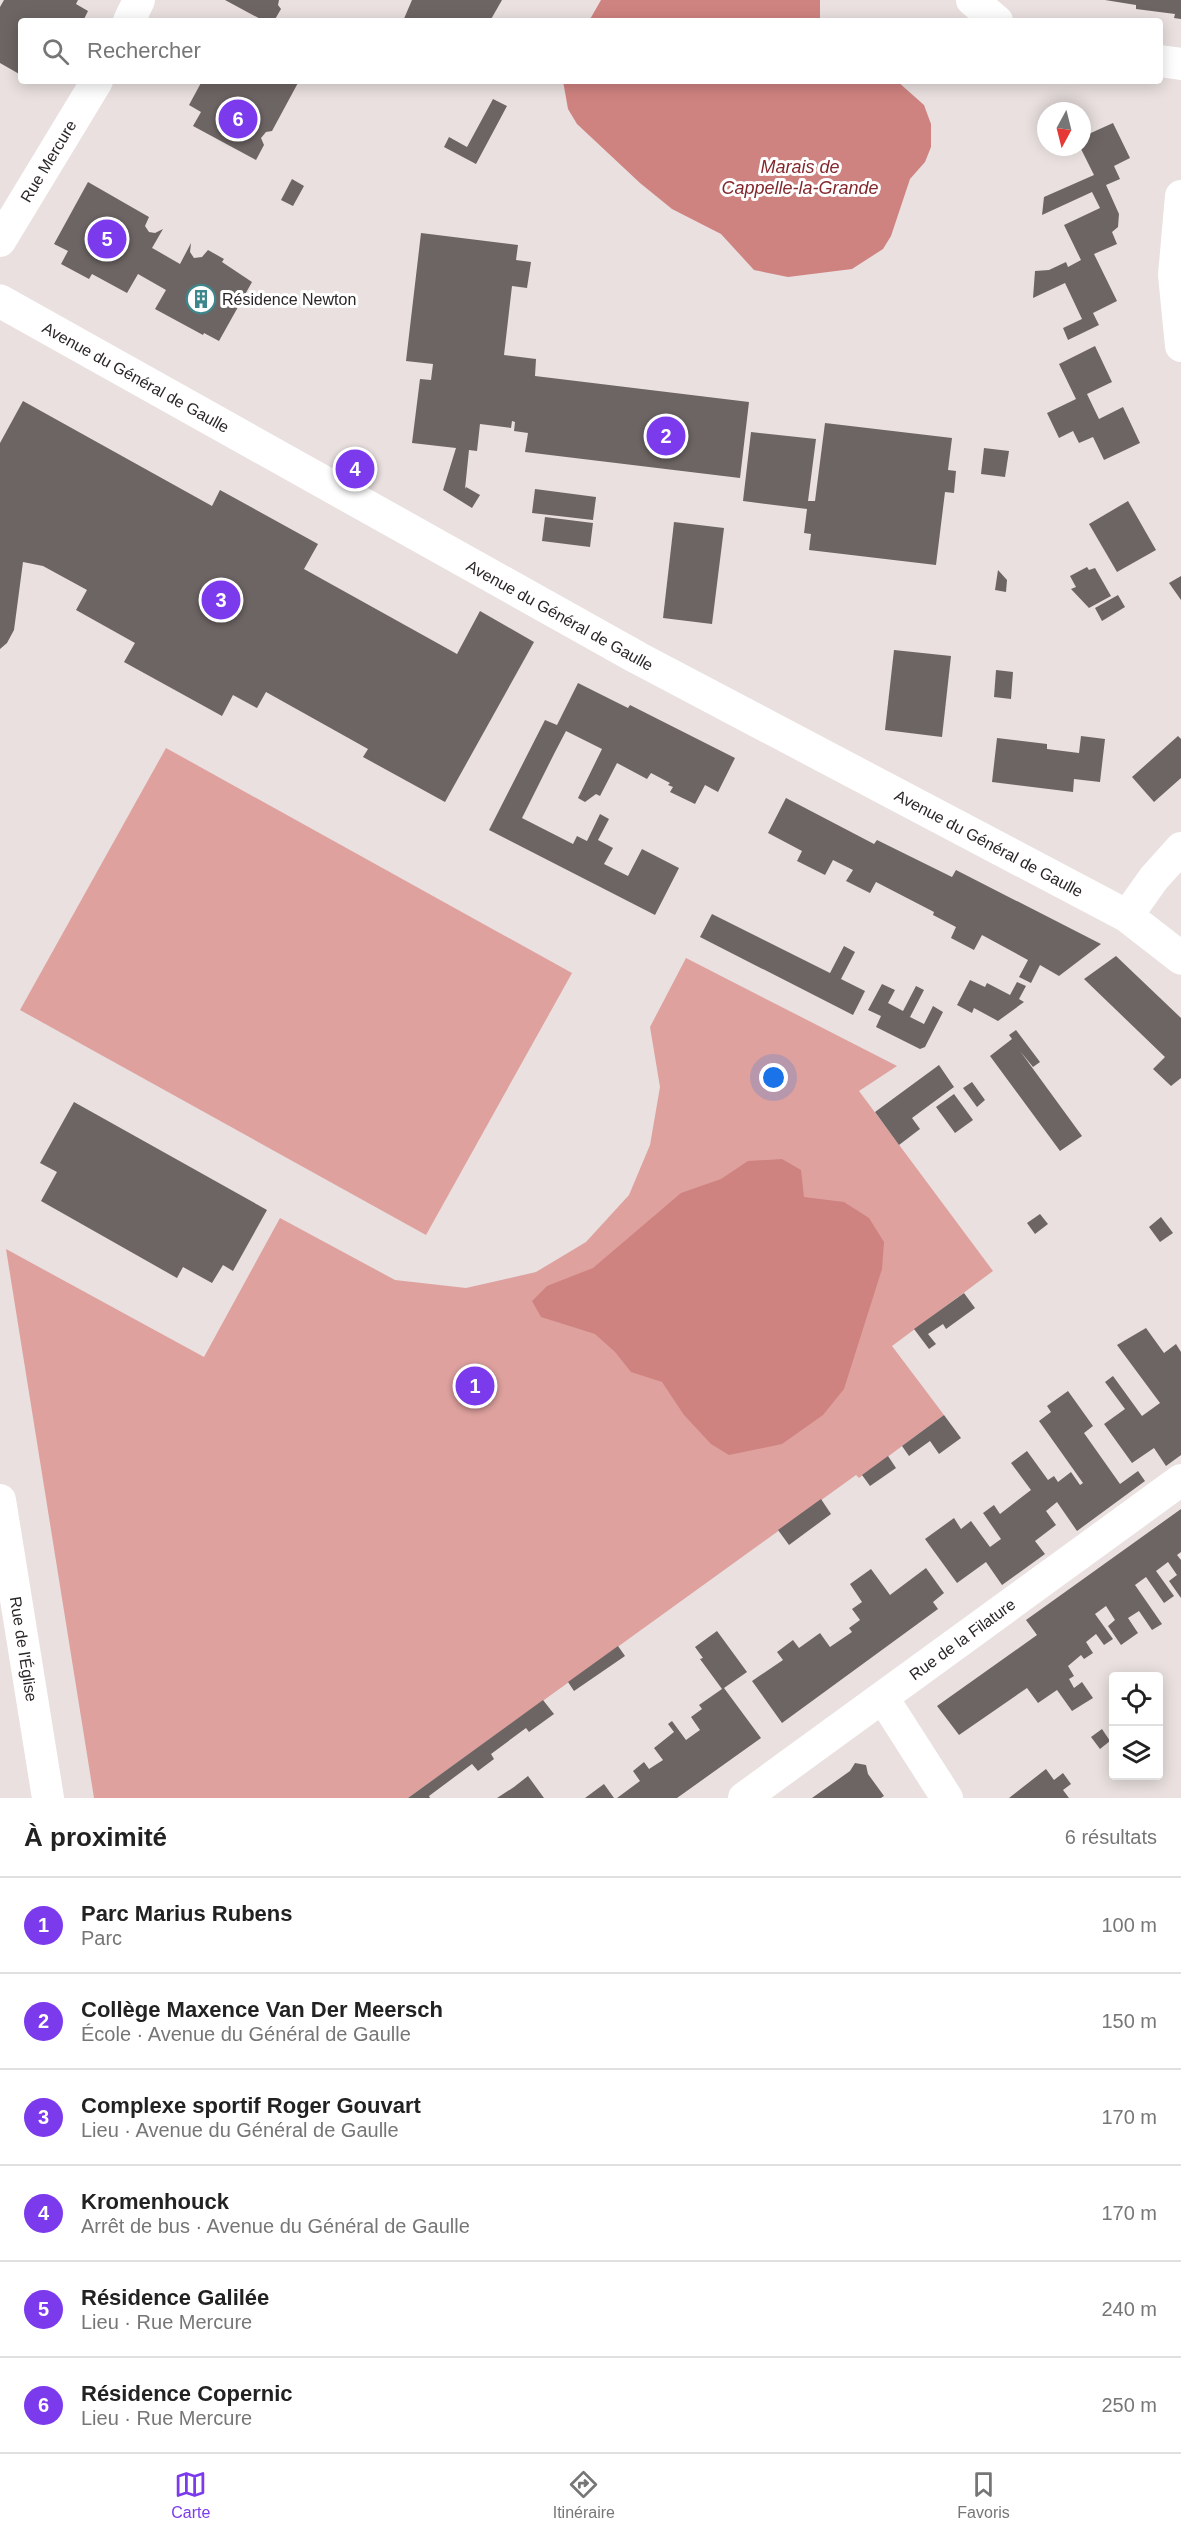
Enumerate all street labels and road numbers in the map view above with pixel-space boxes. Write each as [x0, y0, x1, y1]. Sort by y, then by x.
street label: Rue Mercure [17, 117, 80, 205]
street label: Avenue du Général de Gaulle [40, 319, 232, 436]
street label: Avenue du Général de Gaulle [464, 557, 656, 674]
street label: Avenue du Général de Gaulle [892, 787, 1086, 900]
street label: Rue de l'Église [7, 1595, 41, 1703]
street label: Rue de la Filature [906, 1595, 1018, 1683]

